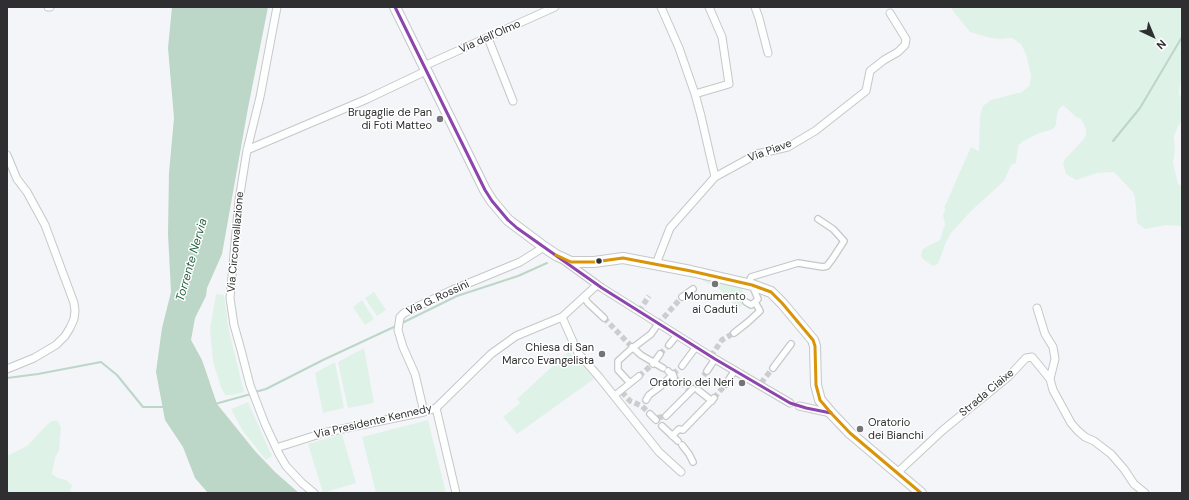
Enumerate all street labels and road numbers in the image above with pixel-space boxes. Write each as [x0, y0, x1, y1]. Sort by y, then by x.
street label: Via dell'Olmo [457, 18, 523, 56]
street label: Via Piave [746, 137, 794, 165]
street label: Via Circonvallazione [225, 191, 247, 293]
street label: Via G. Rossini [405, 278, 471, 318]
street label: Strada Ciaixe [957, 366, 1017, 420]
street label: Via Presidente Kennedy [313, 402, 433, 442]

